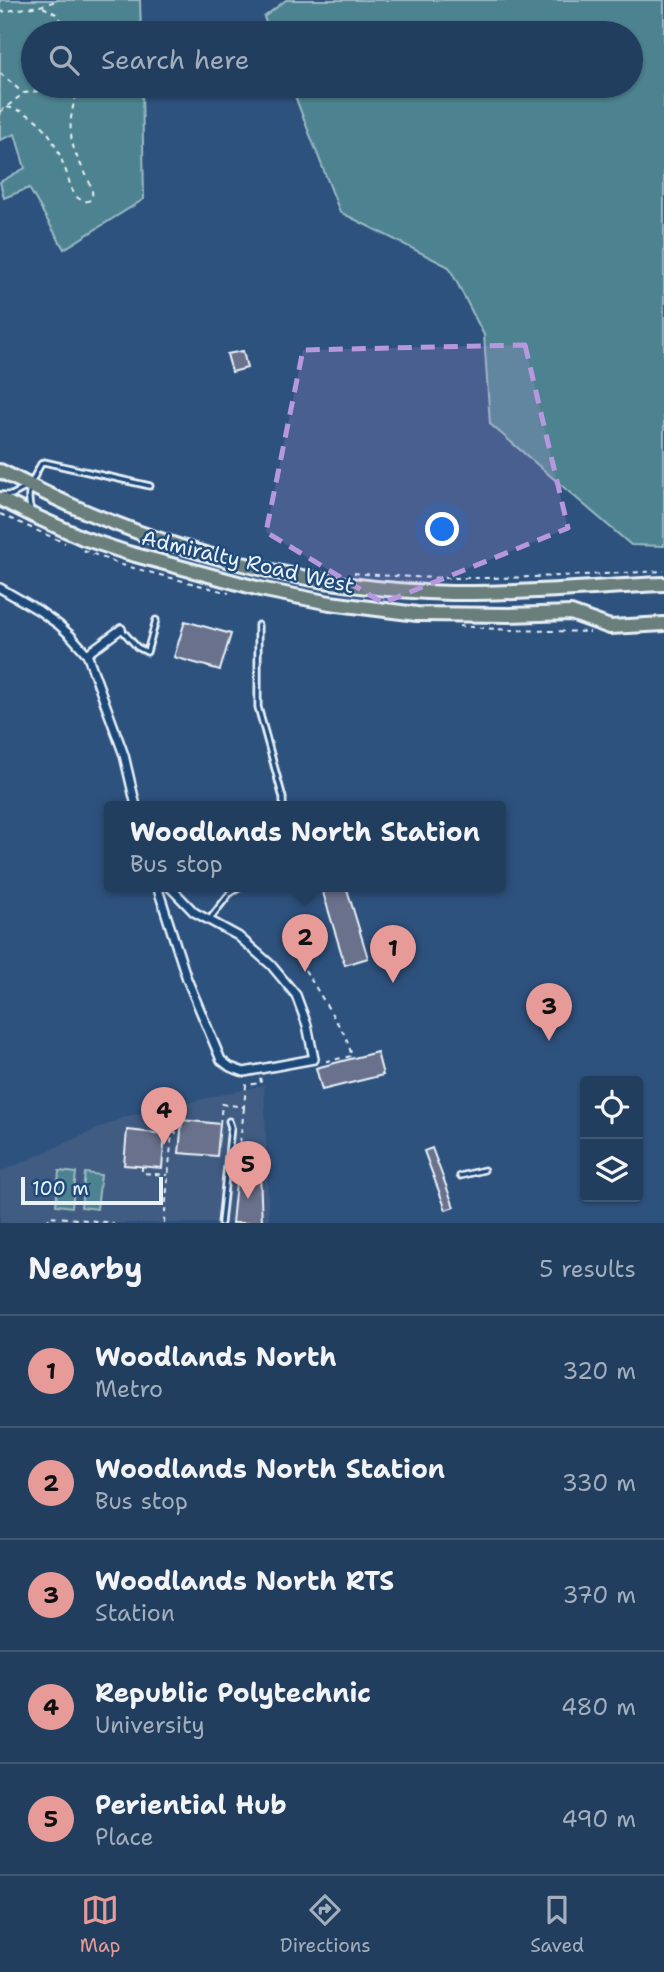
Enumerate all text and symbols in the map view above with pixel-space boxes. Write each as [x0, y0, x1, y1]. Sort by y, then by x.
search box [21, 21, 643, 98]
icon: search [45, 41, 83, 79]
text: Search here [101, 42, 250, 77]
your location [425, 512, 459, 546]
street label: Admiralty Road West [139, 524, 357, 600]
popup [104, 801, 506, 892]
text: Woodlands North Station [130, 814, 480, 849]
text: Bus stop [130, 849, 223, 879]
pin: 2 [282, 914, 328, 972]
pin: 1 [370, 925, 416, 983]
pin: 3 [526, 983, 572, 1041]
map controls [580, 1076, 643, 1202]
button: locate [580, 1076, 643, 1139]
pin: 4 [141, 1087, 187, 1145]
button: layers [580, 1139, 643, 1202]
pin: 5 [225, 1141, 271, 1199]
scale bar [21, 1174, 163, 1206]
text: 100 m [32, 1176, 89, 1201]
text: Nearby [28, 1248, 143, 1289]
text: 5 results [539, 1254, 636, 1284]
text: Woodlands North [95, 1339, 337, 1374]
text: 1 [46, 1356, 56, 1386]
text: 320 m [562, 1356, 636, 1386]
text: Metro [95, 1374, 163, 1404]
text: Woodlands North Station [95, 1451, 445, 1486]
text: 2 [43, 1468, 59, 1498]
text: 330 m [562, 1468, 636, 1498]
text: Bus stop [95, 1486, 188, 1516]
text: Woodlands North RTS [95, 1563, 394, 1598]
text: 3 [43, 1580, 59, 1610]
text: 370 m [563, 1580, 636, 1610]
text: Station [95, 1598, 175, 1628]
text: Republic Polytechnic [95, 1675, 371, 1710]
text: 4 [43, 1692, 59, 1722]
text: 480 m [561, 1692, 636, 1722]
text: University [95, 1710, 205, 1740]
text: Periential Hub [95, 1787, 287, 1822]
text: 5 [44, 1804, 58, 1834]
text: 490 m [561, 1804, 636, 1834]
text: Place [95, 1822, 154, 1852]
tab: Map [80, 1891, 120, 1958]
tab: Directions [280, 1891, 371, 1958]
tab: Saved [530, 1891, 584, 1958]

